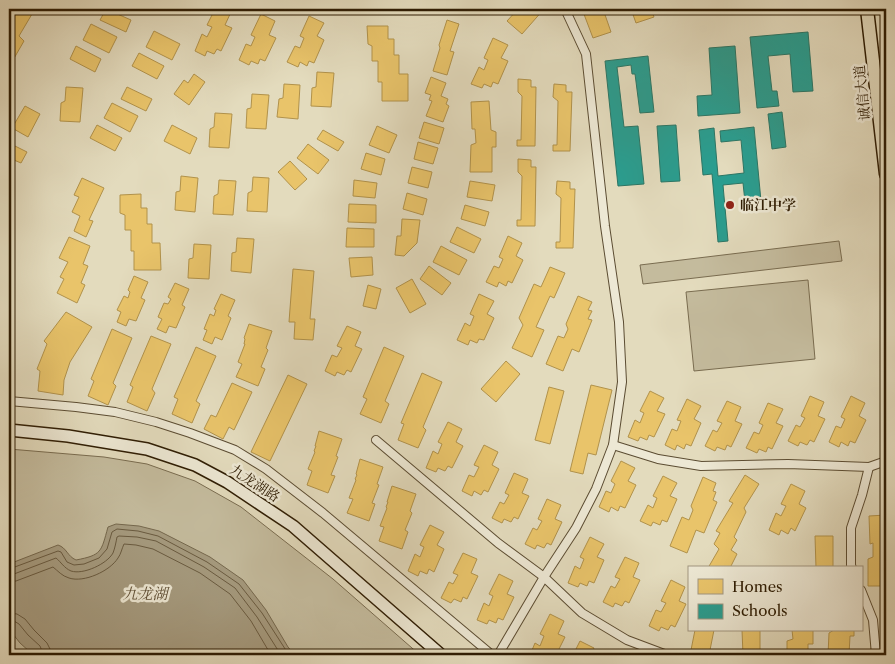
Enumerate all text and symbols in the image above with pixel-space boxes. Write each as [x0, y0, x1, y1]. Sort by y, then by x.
street label: 诚信大道 [850, 64, 874, 122]
place label: 临江中学 [740, 196, 796, 214]
marker: 临江中学 [724, 199, 736, 211]
street label: 九龙湖路 [227, 460, 283, 506]
legend [688, 566, 862, 632]
text: Homes [732, 577, 783, 596]
water label: 九龙湖 [122, 584, 170, 603]
text: Schools [732, 601, 788, 620]

